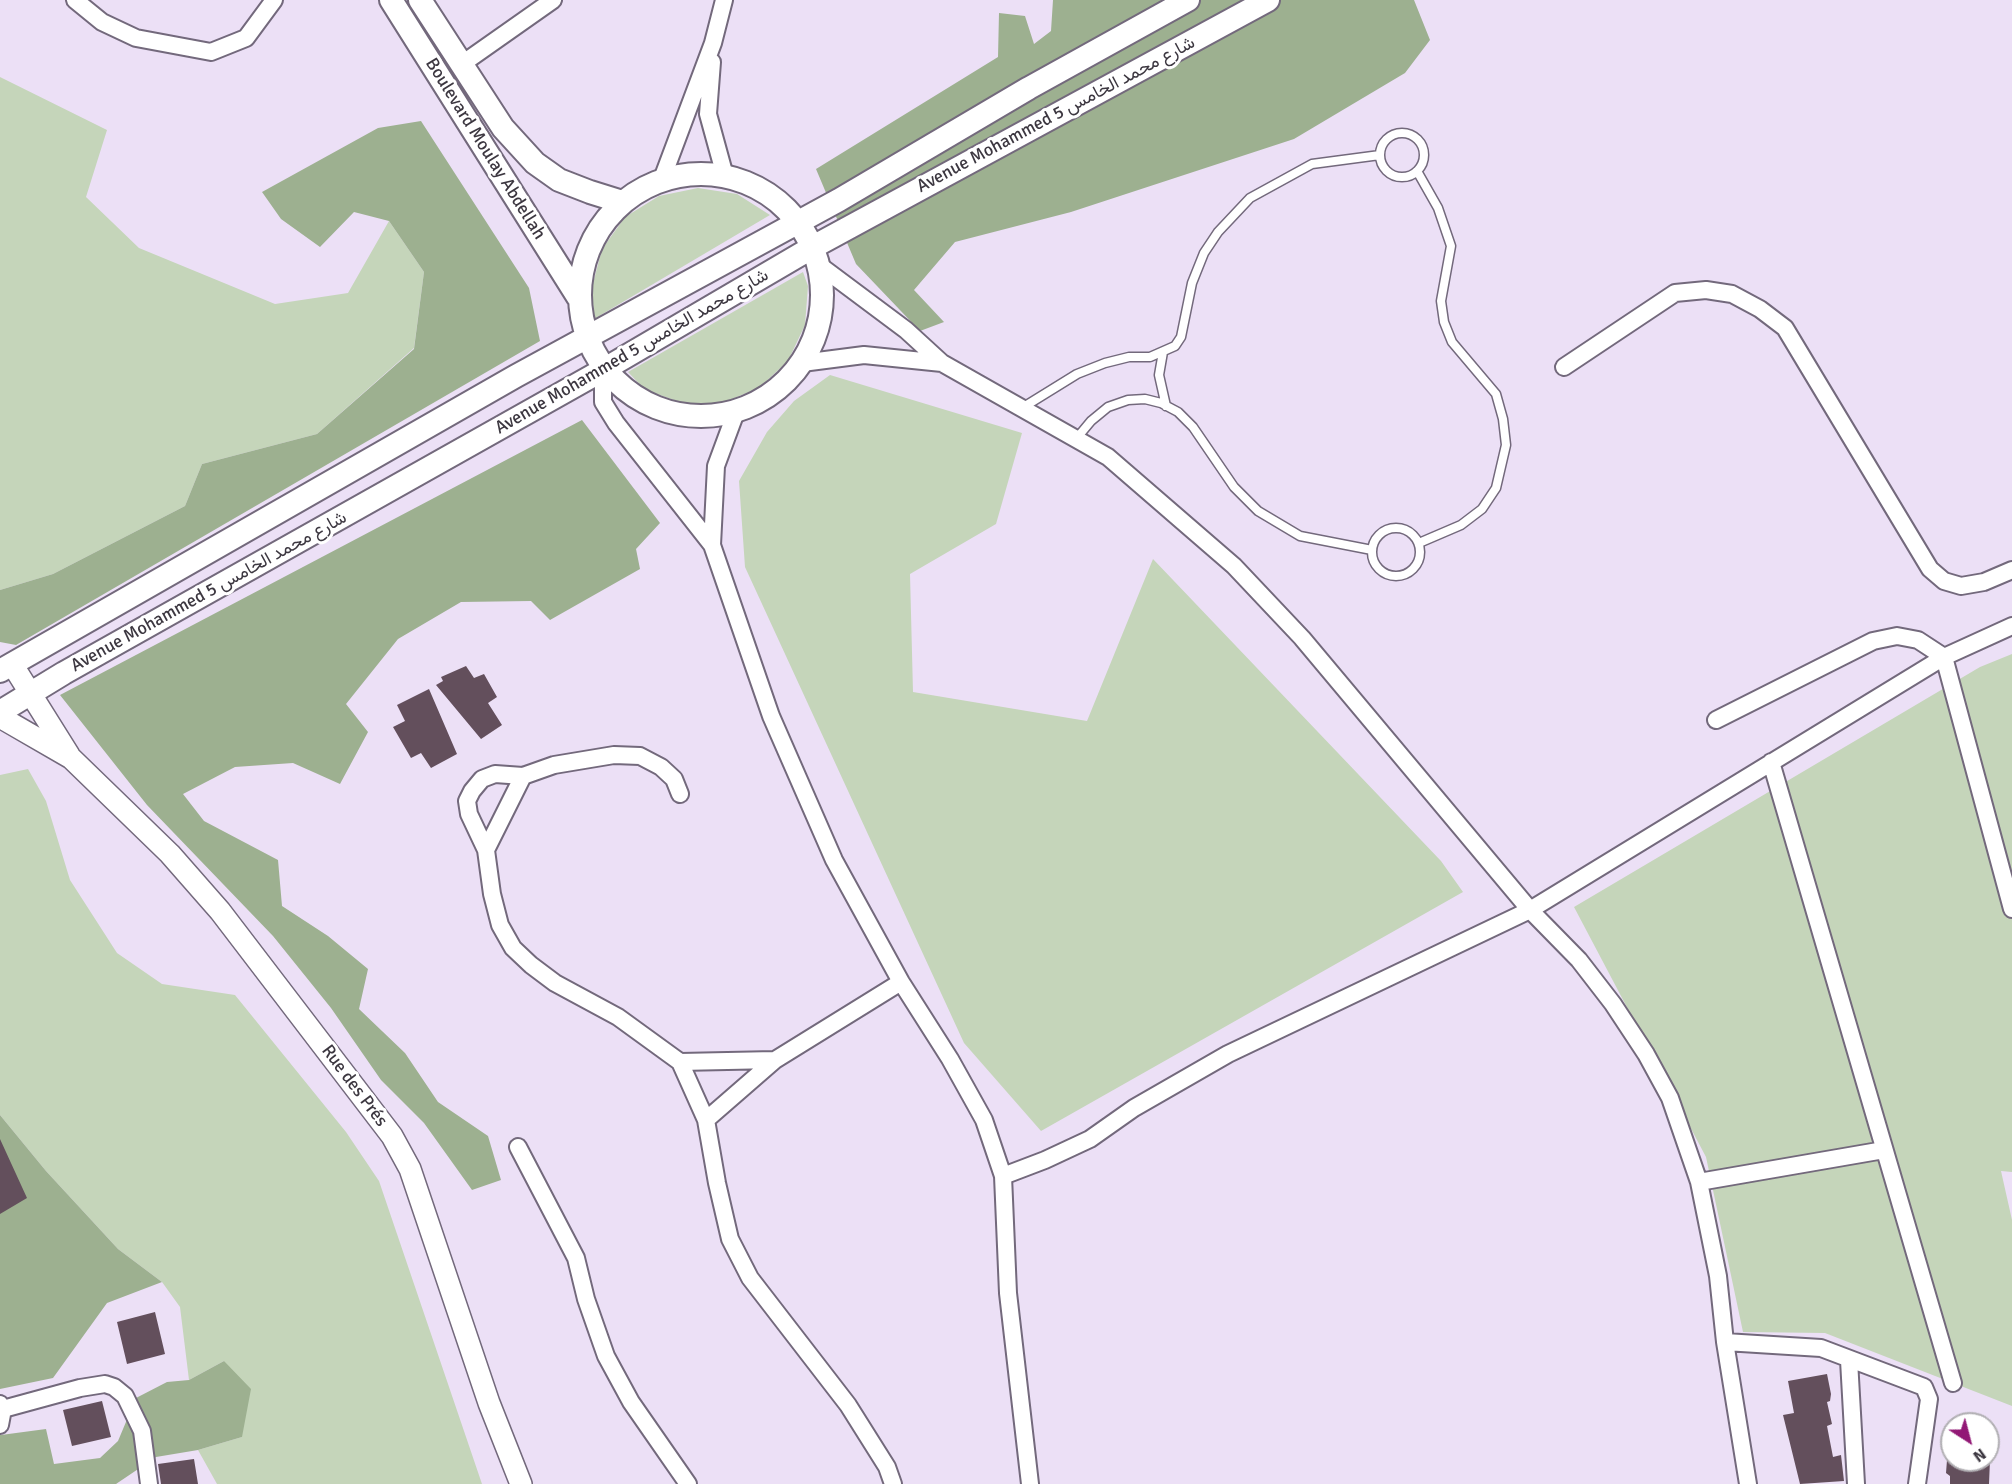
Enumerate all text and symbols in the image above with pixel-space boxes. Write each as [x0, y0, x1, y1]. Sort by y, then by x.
street label: Avenue Mohammed 5 شارع محمد الخامس [913, 32, 1199, 198]
street label: Boulevard Moulay Abdellah [420, 54, 550, 244]
street label: Avenue Mohammed 5 شارع محمد الخامس [491, 265, 773, 439]
street label: Avenue Mohammed 5 شارع محمد الخامس [67, 507, 351, 677]
street label: Rue des Prés [316, 1041, 392, 1131]
north arrow [1940, 1412, 2000, 1472]
text: N [1969, 1444, 1990, 1466]

